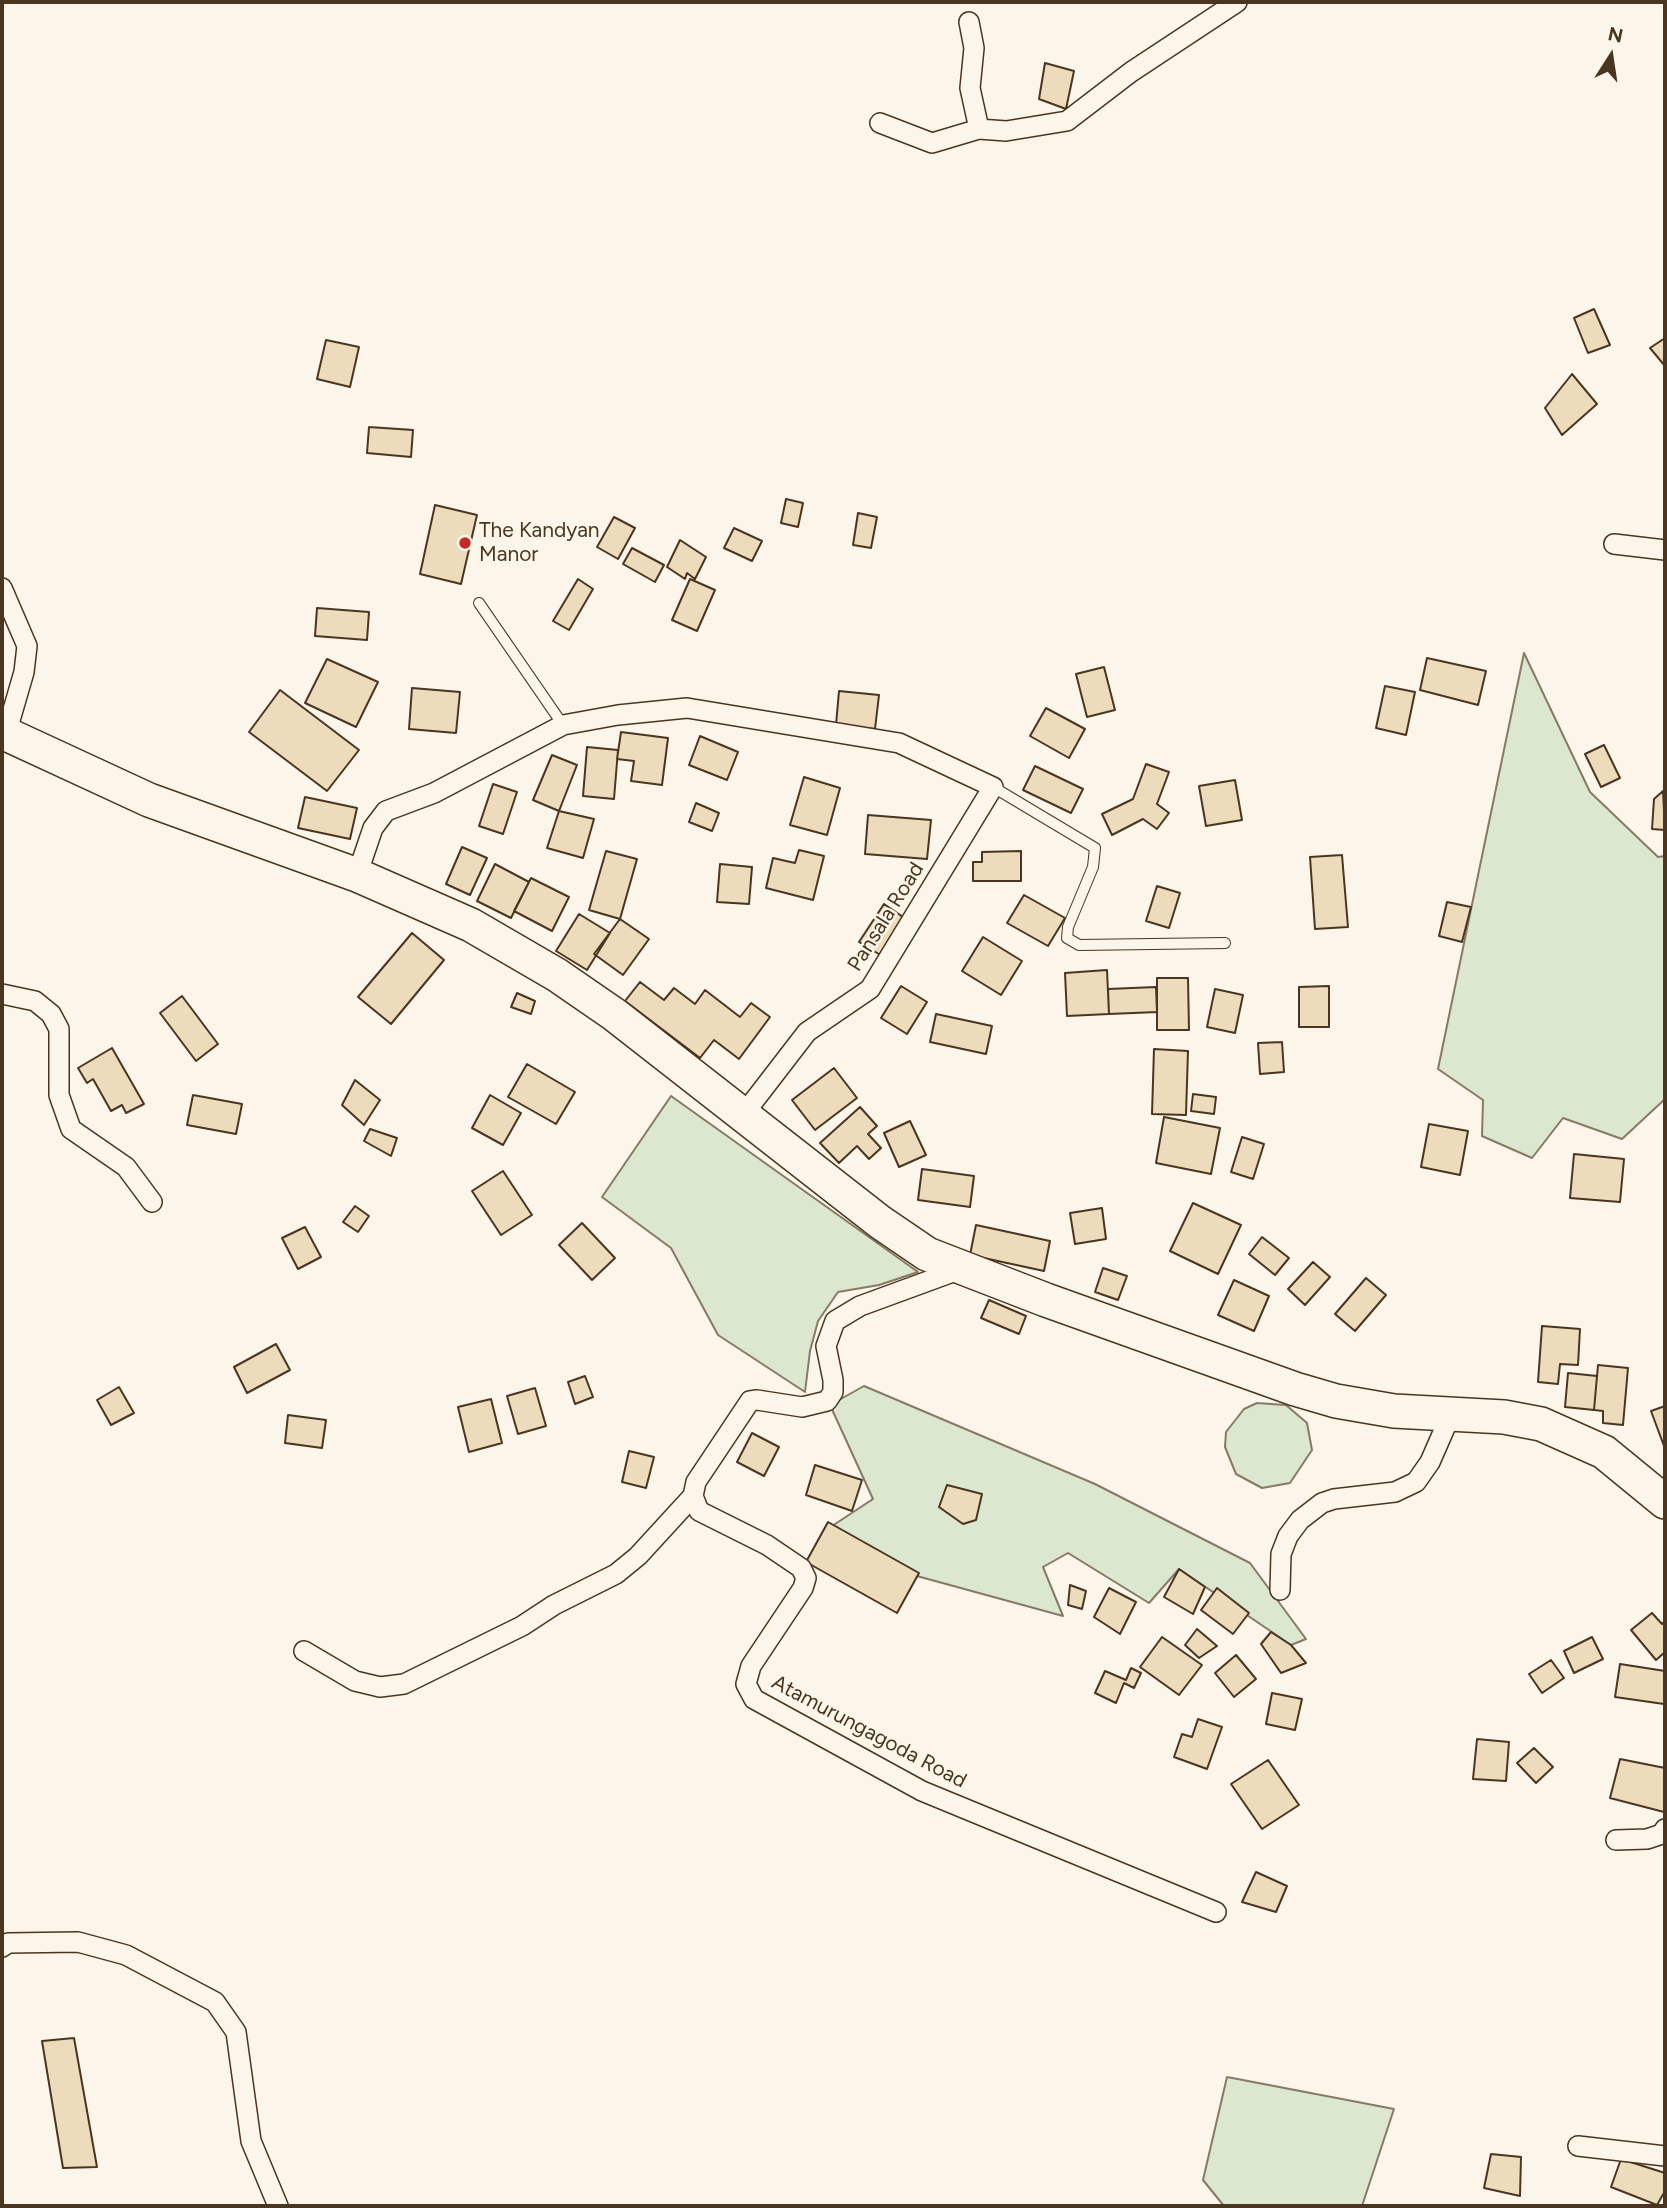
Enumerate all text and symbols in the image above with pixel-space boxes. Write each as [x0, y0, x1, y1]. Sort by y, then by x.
north arrow [1576, 21, 1646, 91]
text: N [1606, 22, 1625, 48]
place label: The Kandyan Manor [479, 518, 600, 568]
marker: The Kandyan Manor [457, 535, 473, 551]
street label: Pansala Road [843, 858, 929, 976]
street label: Atamurungagoda Road [767, 1670, 971, 1794]

